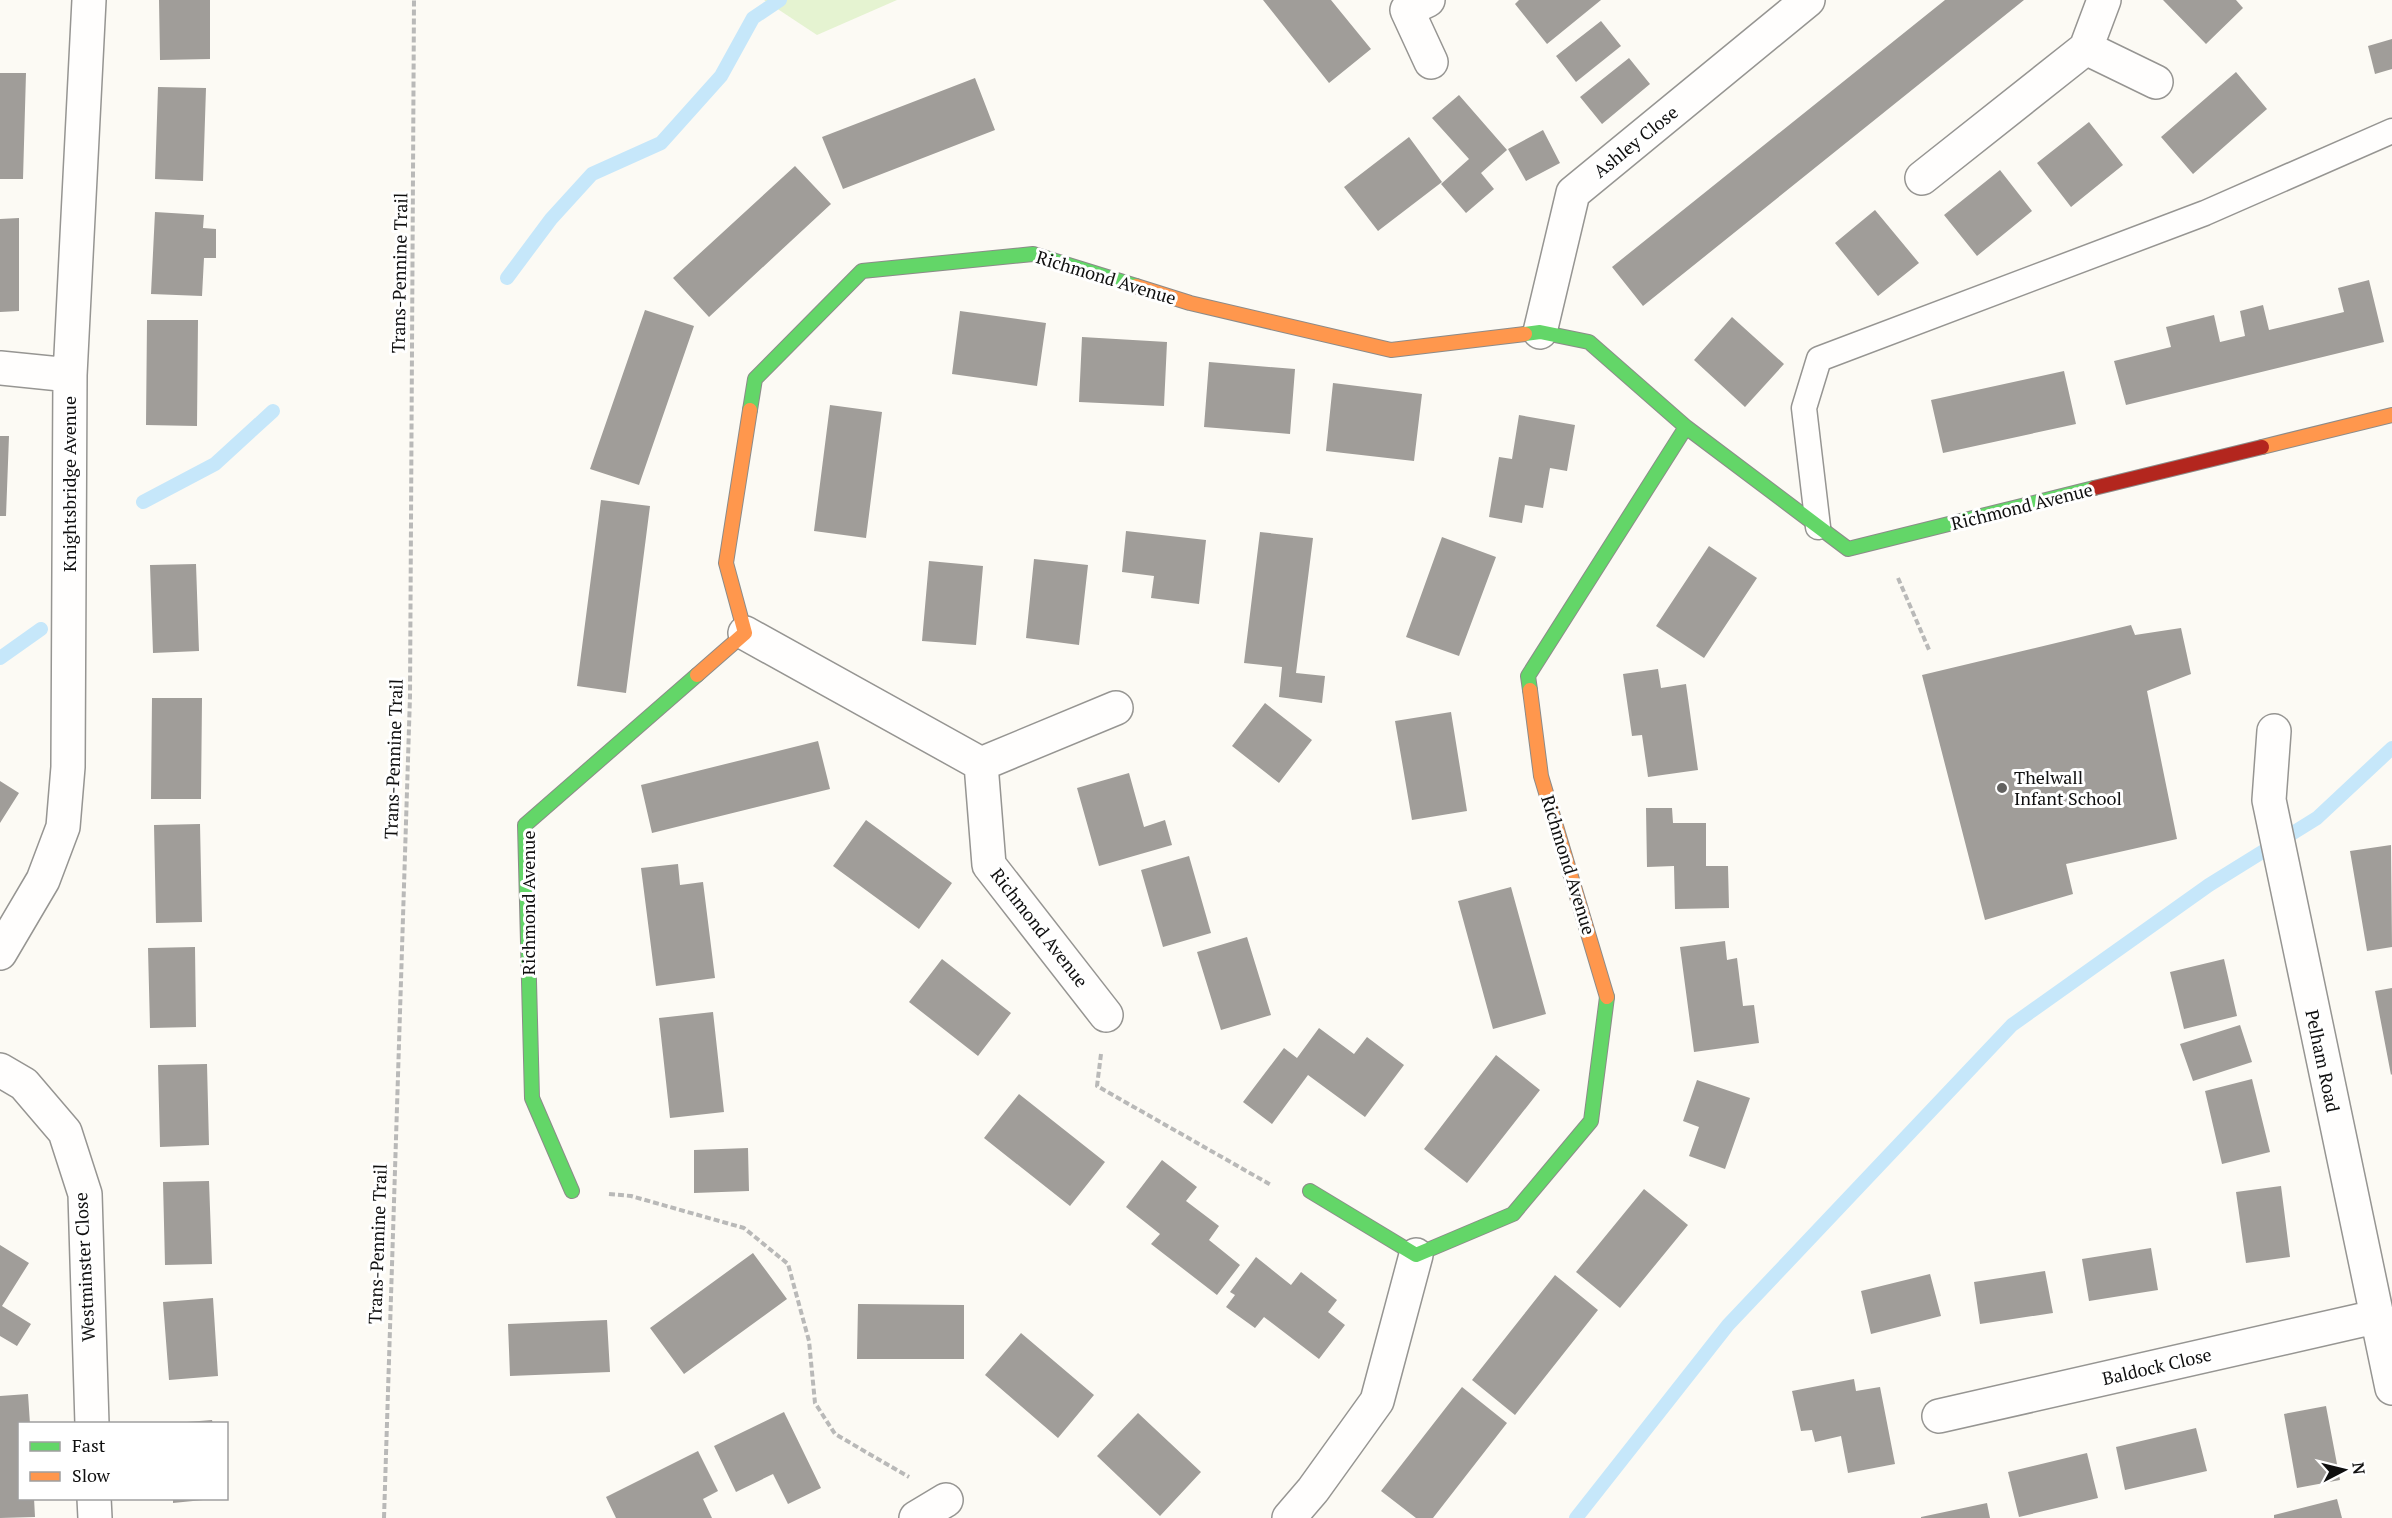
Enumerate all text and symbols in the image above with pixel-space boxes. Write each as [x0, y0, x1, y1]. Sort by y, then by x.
street label: Ashley Close [1588, 100, 1683, 183]
street label: Trans-Pennine Trail [386, 193, 412, 353]
street label: Richmond Avenue [1033, 244, 1179, 310]
street label: Knightsbridge Avenue [57, 396, 81, 572]
street label: Richmond Avenue [1949, 477, 2095, 535]
street label: Trans-Pennine Trail [378, 678, 408, 840]
place label: Thelwall Infant School [2014, 765, 2122, 810]
marker: Thelwall Infant School [1995, 781, 2009, 795]
street label: Richmond Avenue [1536, 792, 1602, 938]
street label: Richmond Avenue [516, 831, 540, 975]
street label: Richmond Avenue [986, 863, 1094, 992]
street label: Pelham Road [2300, 1007, 2346, 1114]
street label: Trans-Pennine Trail [362, 1163, 392, 1325]
street label: Westminster Close [68, 1192, 100, 1342]
street label: Baldock Close [2100, 1342, 2214, 1390]
legend [18, 1422, 228, 1500]
text: Fast [72, 1433, 106, 1457]
north arrow [2314, 1440, 2374, 1500]
text: N [2347, 1461, 2371, 1476]
text: Slow [72, 1463, 111, 1487]

